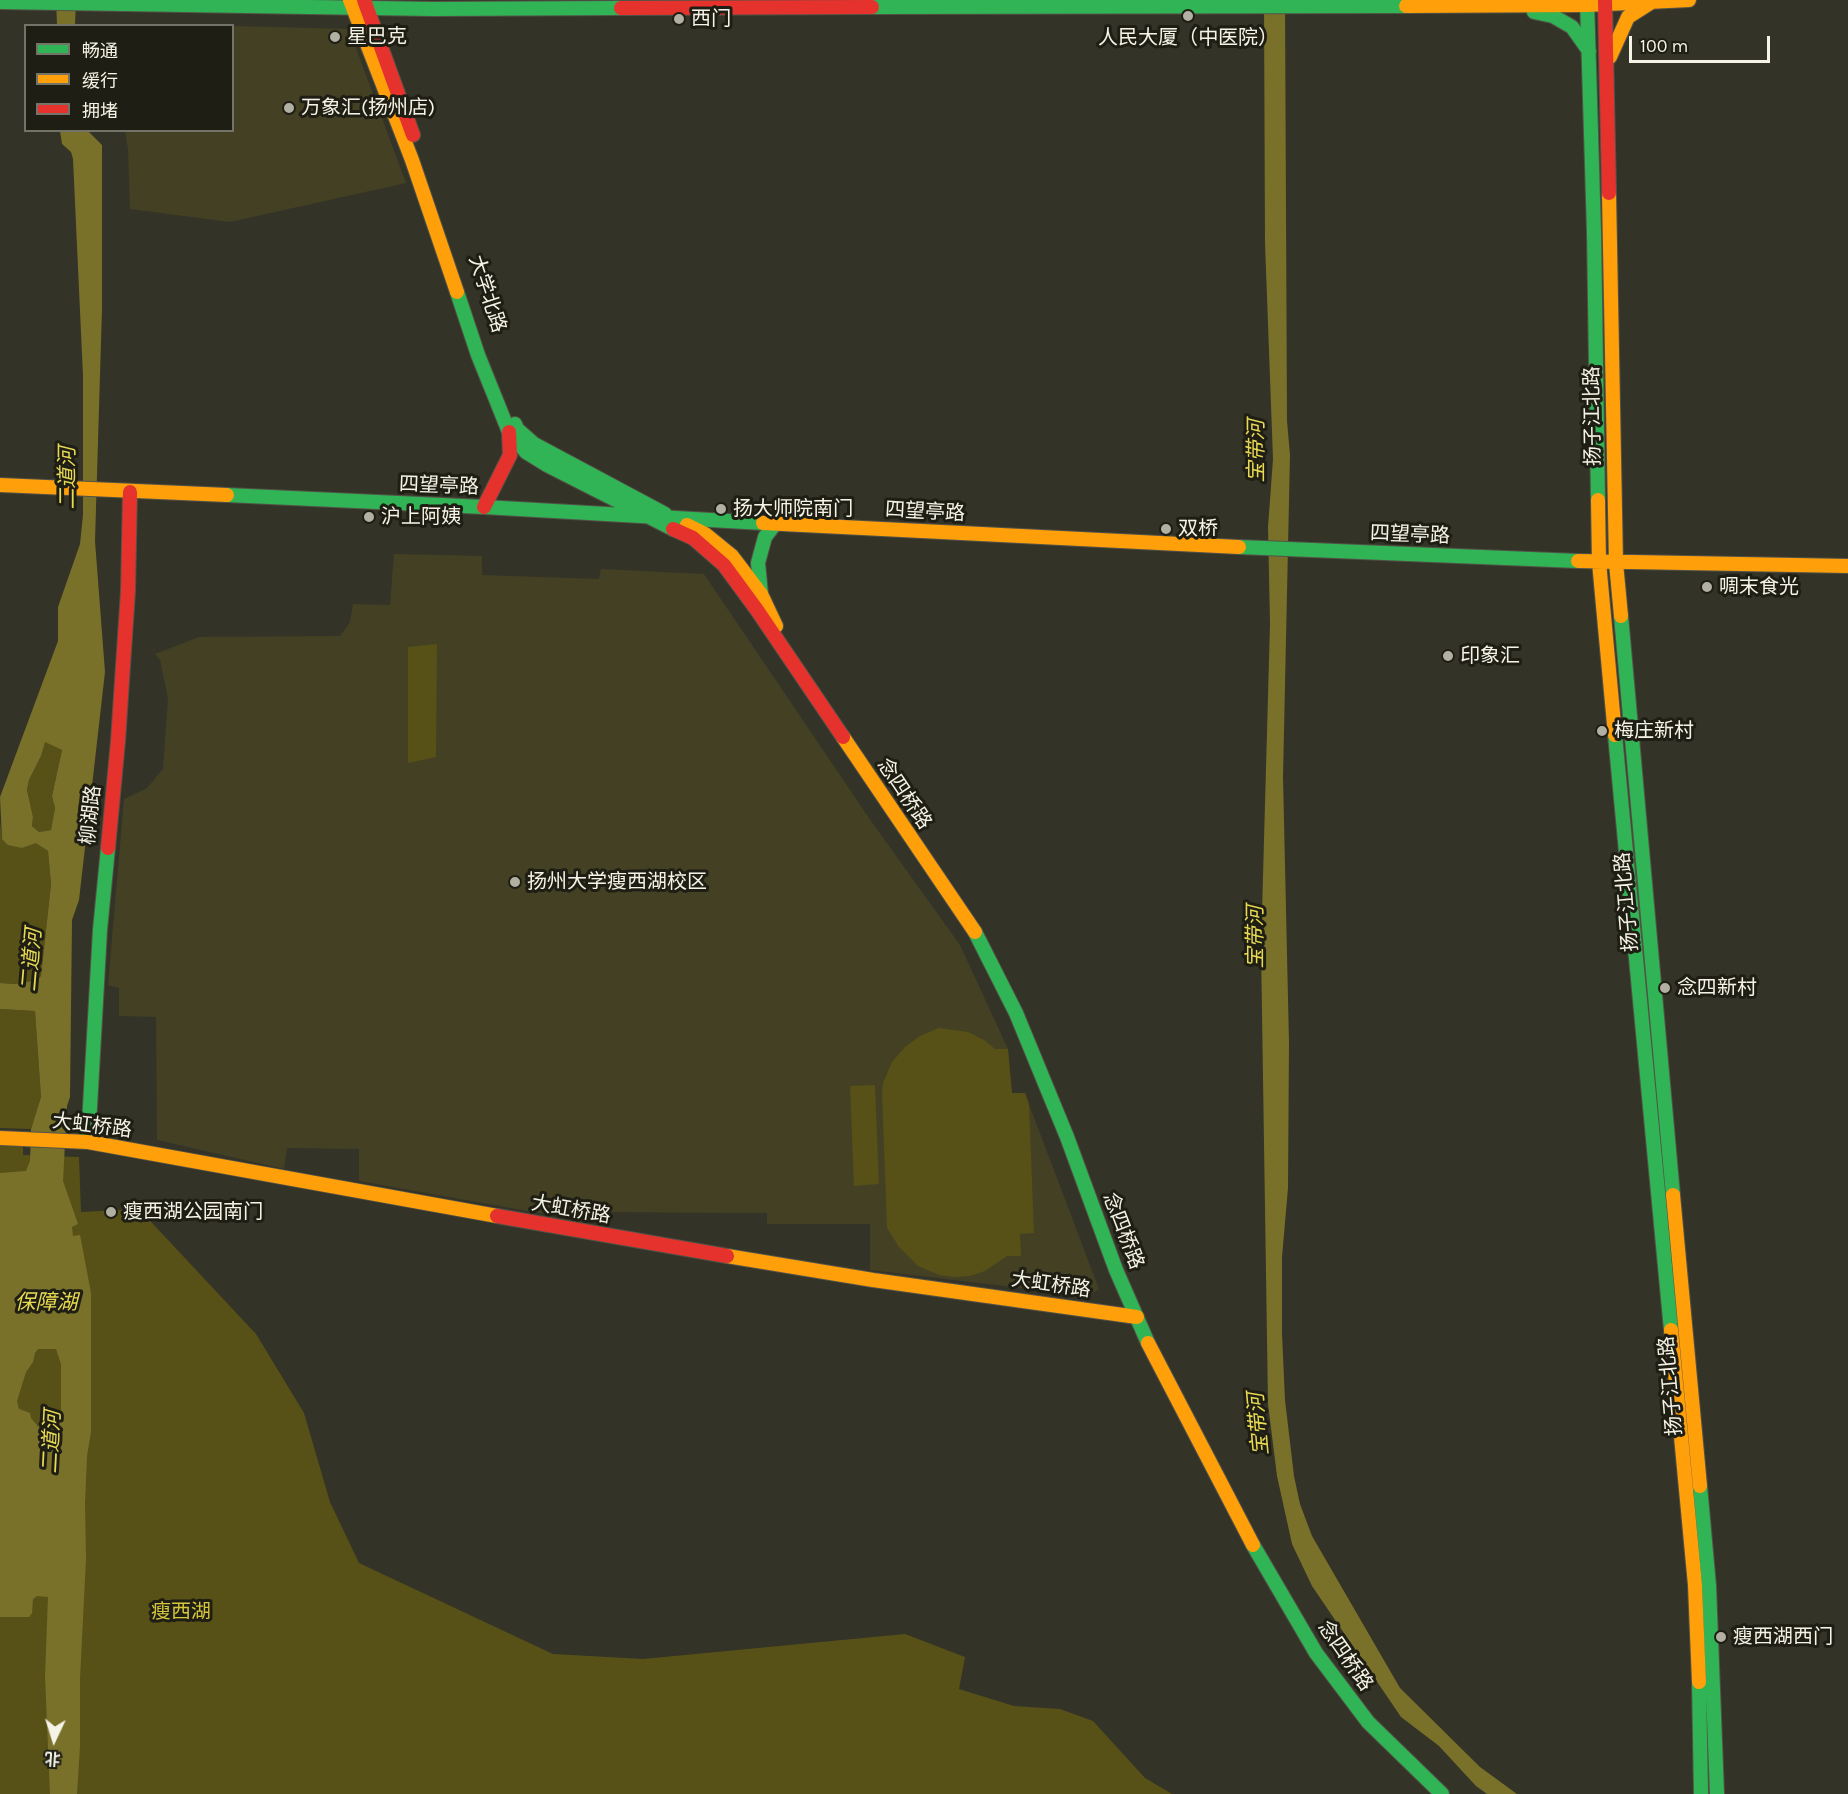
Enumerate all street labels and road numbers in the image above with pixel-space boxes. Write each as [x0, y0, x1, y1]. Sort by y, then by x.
street label: 大学北路 [463, 252, 511, 336]
street label: 扬子江北路 [1580, 366, 1606, 466]
street label: 四望亭路 [399, 473, 479, 499]
street label: 四望亭路 [884, 498, 966, 526]
street label: 四望亭路 [1370, 522, 1450, 548]
street label: 念四桥路 [872, 754, 936, 834]
street label: 柳湖路 [76, 784, 106, 846]
street label: 扬子江北路 [1611, 851, 1643, 953]
street label: 大虹桥路 [51, 1109, 133, 1143]
street label: 念四桥路 [1097, 1189, 1149, 1273]
street label: 大虹桥路 [530, 1191, 612, 1229]
street label: 大虹桥路 [1010, 1268, 1092, 1302]
street label: 扬子江北路 [1655, 1335, 1687, 1437]
street label: 念四桥路 [1312, 1616, 1378, 1696]

